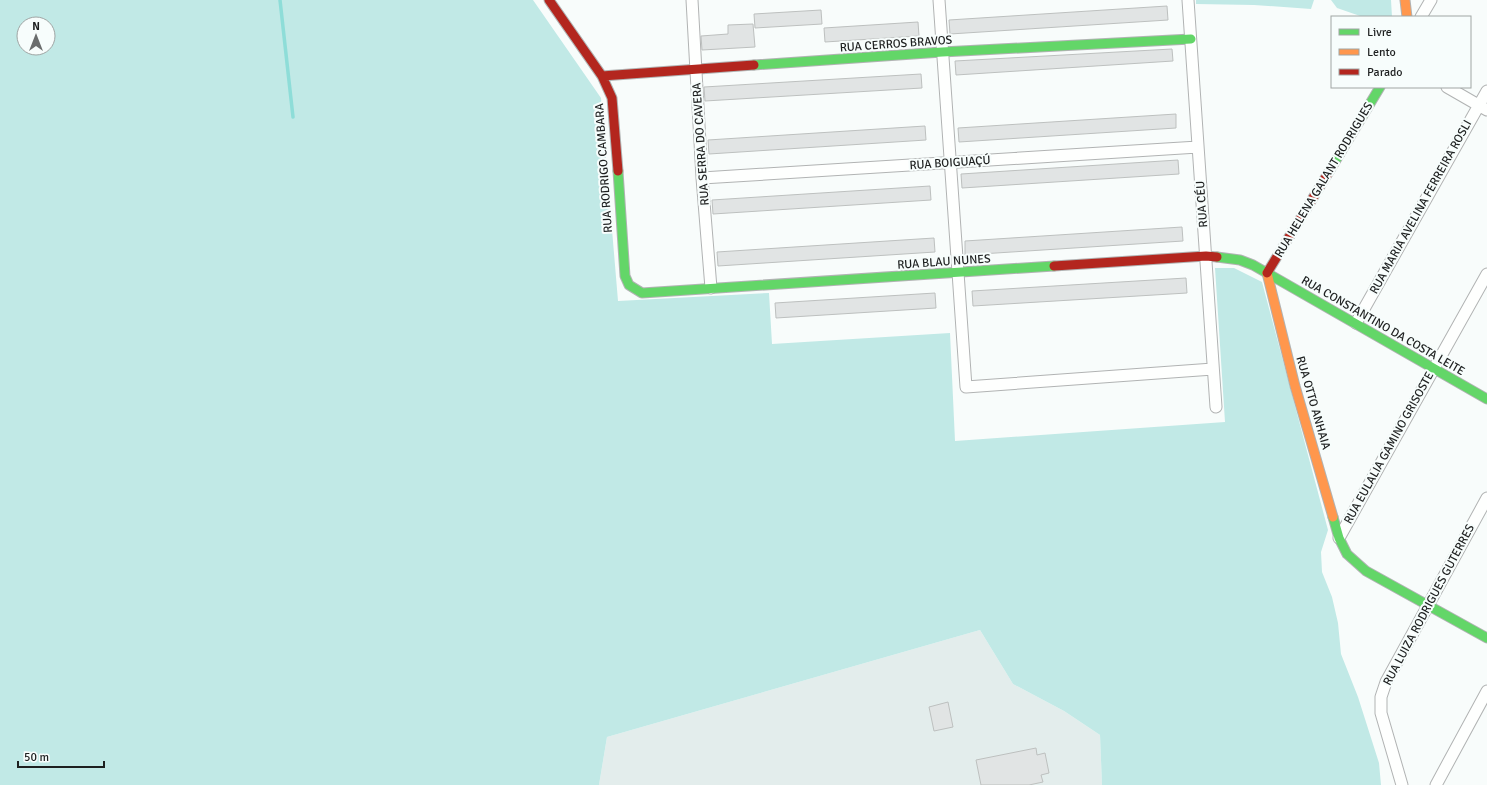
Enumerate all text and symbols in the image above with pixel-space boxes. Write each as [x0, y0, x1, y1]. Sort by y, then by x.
north arrow [16, 16, 56, 56]
legend [1331, 16, 1471, 88]
text: N [32, 20, 40, 33]
text: Livre [1367, 25, 1392, 40]
street label: RUA CERROS BRAVOS [839, 33, 953, 55]
text: Lento [1367, 45, 1396, 60]
text: Parado [1367, 65, 1403, 80]
street label: RUA SERRA DO CAVERA [689, 81, 713, 206]
street label: RUA HELENA GALANT RODRIGUES [1272, 99, 1377, 260]
street label: RUA RODRIGO CAMBARA [592, 102, 616, 233]
street label: RUA MARIA AVELINA FERREIRA ROSLI [1367, 117, 1475, 297]
street label: RUA BOIGUAÇÚ [909, 153, 991, 173]
street label: RUA CÉU [1193, 180, 1211, 228]
street label: RUA BLAU NUNES [897, 251, 992, 273]
street label: RUA CONSTANTINO DA COSTA LEITE [1299, 273, 1468, 379]
street label: RUA OTTO ANHAIA [1292, 355, 1334, 452]
street label: RUA EULALIA GAMINO GRISOSTE [1341, 369, 1437, 527]
street label: RUA LUIZA RODRIGUES GUTERRES [1380, 521, 1478, 688]
scale bar [18, 743, 104, 769]
text: 50 m [24, 750, 49, 765]

